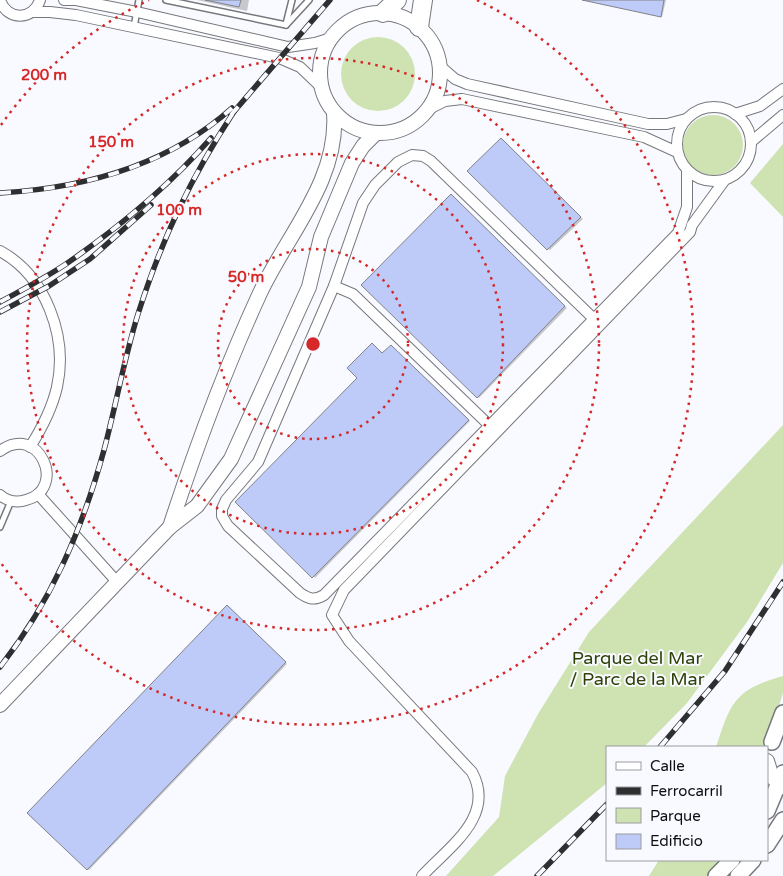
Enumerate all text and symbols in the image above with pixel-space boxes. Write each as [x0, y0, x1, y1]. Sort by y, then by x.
text: 200 m [21, 66, 67, 84]
text: 150 m [88, 133, 134, 151]
text: 100 m [156, 201, 202, 219]
text: 50 m [228, 268, 264, 286]
centre of rings [304, 335, 322, 353]
park label: Parque del Mar / Parc de la Mar [569, 647, 705, 690]
legend [606, 746, 768, 861]
text: Calle [650, 757, 685, 775]
text: Ferrocarril [650, 782, 723, 800]
text: Parque [650, 807, 701, 825]
text: Edificio [650, 832, 703, 850]

